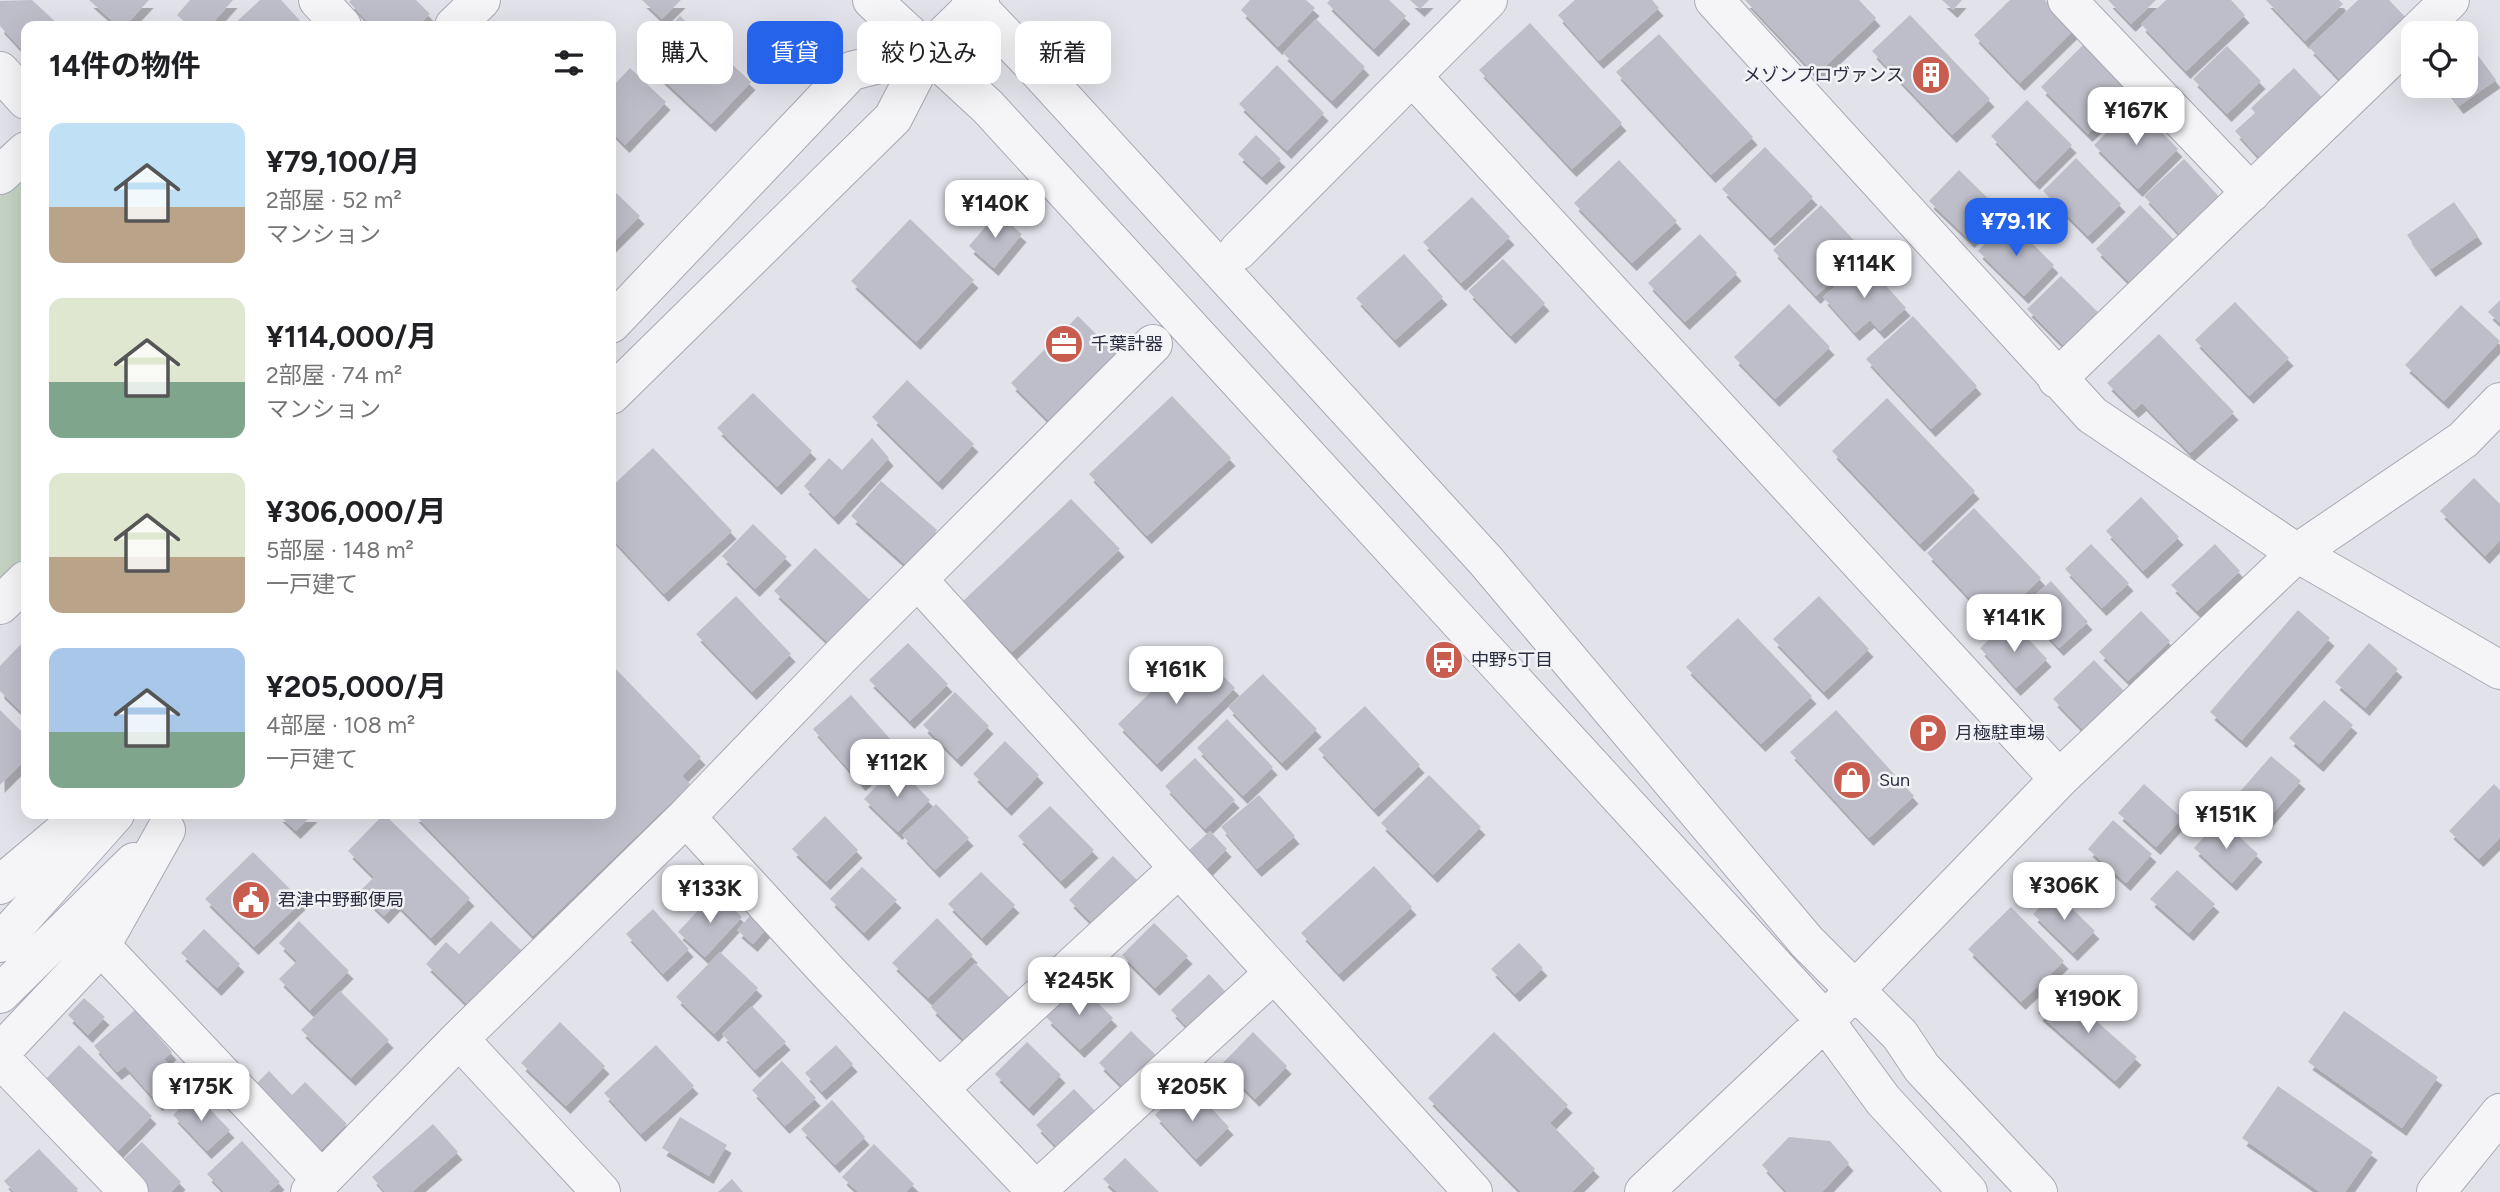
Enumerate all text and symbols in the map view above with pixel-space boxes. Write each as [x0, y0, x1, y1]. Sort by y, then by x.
chip: 購入 [637, 21, 733, 84]
chip: 賃貸 [747, 21, 843, 84]
chip: 絞り込み [857, 21, 1001, 84]
chip: 新着 [1015, 21, 1111, 84]
map controls [2401, 21, 2478, 98]
button: locate [2401, 21, 2478, 98]
icon: filters [550, 44, 588, 82]
text: 14件の物件 [49, 47, 201, 84]
building icon: メゾンプロヴァンス [1910, 54, 1952, 96]
place label: メゾンプロヴァンス [1743, 64, 1904, 86]
pin: ¥167K [2087, 88, 2185, 147]
text: ¥167K [2104, 96, 2168, 124]
text: ¥79,100/月 [266, 143, 420, 180]
icon: home [105, 151, 189, 235]
pin: ¥140K [946, 180, 1044, 240]
text: 2部屋 · 52 m² [266, 186, 402, 214]
text: ¥140K [961, 189, 1029, 217]
pin: ¥79.1K [1959, 198, 2073, 258]
text: ¥79.1K [1981, 207, 2051, 235]
text: マンション [266, 220, 381, 248]
pin: ¥114K [1815, 240, 1913, 300]
text: ¥114K [1833, 249, 1896, 277]
text: ¥114,000/月 [266, 318, 437, 355]
office icon: 千葉計器 [1043, 323, 1085, 365]
icon: home [105, 326, 189, 410]
place label: 千葉計器 [1091, 333, 1163, 355]
text: 2部屋 · 74 m² [266, 361, 402, 389]
text: マンション [266, 395, 381, 423]
text: ¥306,000/月 [266, 493, 446, 530]
icon: home [105, 501, 189, 585]
text: 5部屋 · 148 m² [266, 536, 414, 564]
text: 一戸建て [266, 570, 358, 598]
pin: ¥141K [1965, 594, 2063, 654]
text: ¥141K [1983, 603, 2046, 631]
bus stop icon: 中野5丁目 [1423, 639, 1465, 681]
pin: ¥161K [1127, 646, 1225, 706]
place label: 中野5丁目 [1471, 649, 1553, 671]
text: ¥161K [1145, 655, 1207, 683]
text: ¥205,000/月 [266, 668, 447, 705]
icon: home [105, 676, 189, 760]
text: 4部屋 · 108 m² [266, 711, 415, 739]
parking icon: 月極駐車場 [1907, 712, 1949, 754]
place label: 月極駐車場 [1955, 722, 2045, 744]
pin: ¥112K [848, 740, 946, 799]
text: 一戸建て [266, 745, 358, 773]
text: ¥112K [866, 748, 928, 776]
shop icon: Sun [1831, 759, 1873, 801]
place label: Sun [1879, 769, 1910, 791]
pin: ¥151K [2177, 792, 2275, 851]
text: ¥151K [2195, 800, 2257, 828]
pin: ¥306K [2015, 862, 2113, 922]
pin: ¥133K [661, 866, 759, 925]
text: ¥306K [2029, 871, 2099, 899]
text: ¥133K [678, 874, 742, 902]
public building icon: 君津中野郵便局 [230, 879, 272, 921]
place label: 君津中野郵便局 [278, 889, 404, 911]
pin: ¥245K [1030, 958, 1128, 1017]
text: ¥245K [1044, 966, 1114, 994]
pin: ¥190K [2039, 976, 2137, 1035]
text: ¥190K [2055, 984, 2121, 1012]
pin: ¥175K [152, 1064, 250, 1123]
pin: ¥205K [1143, 1064, 1241, 1123]
text: ¥175K [169, 1072, 233, 1100]
text: ¥205K [1157, 1072, 1227, 1100]

